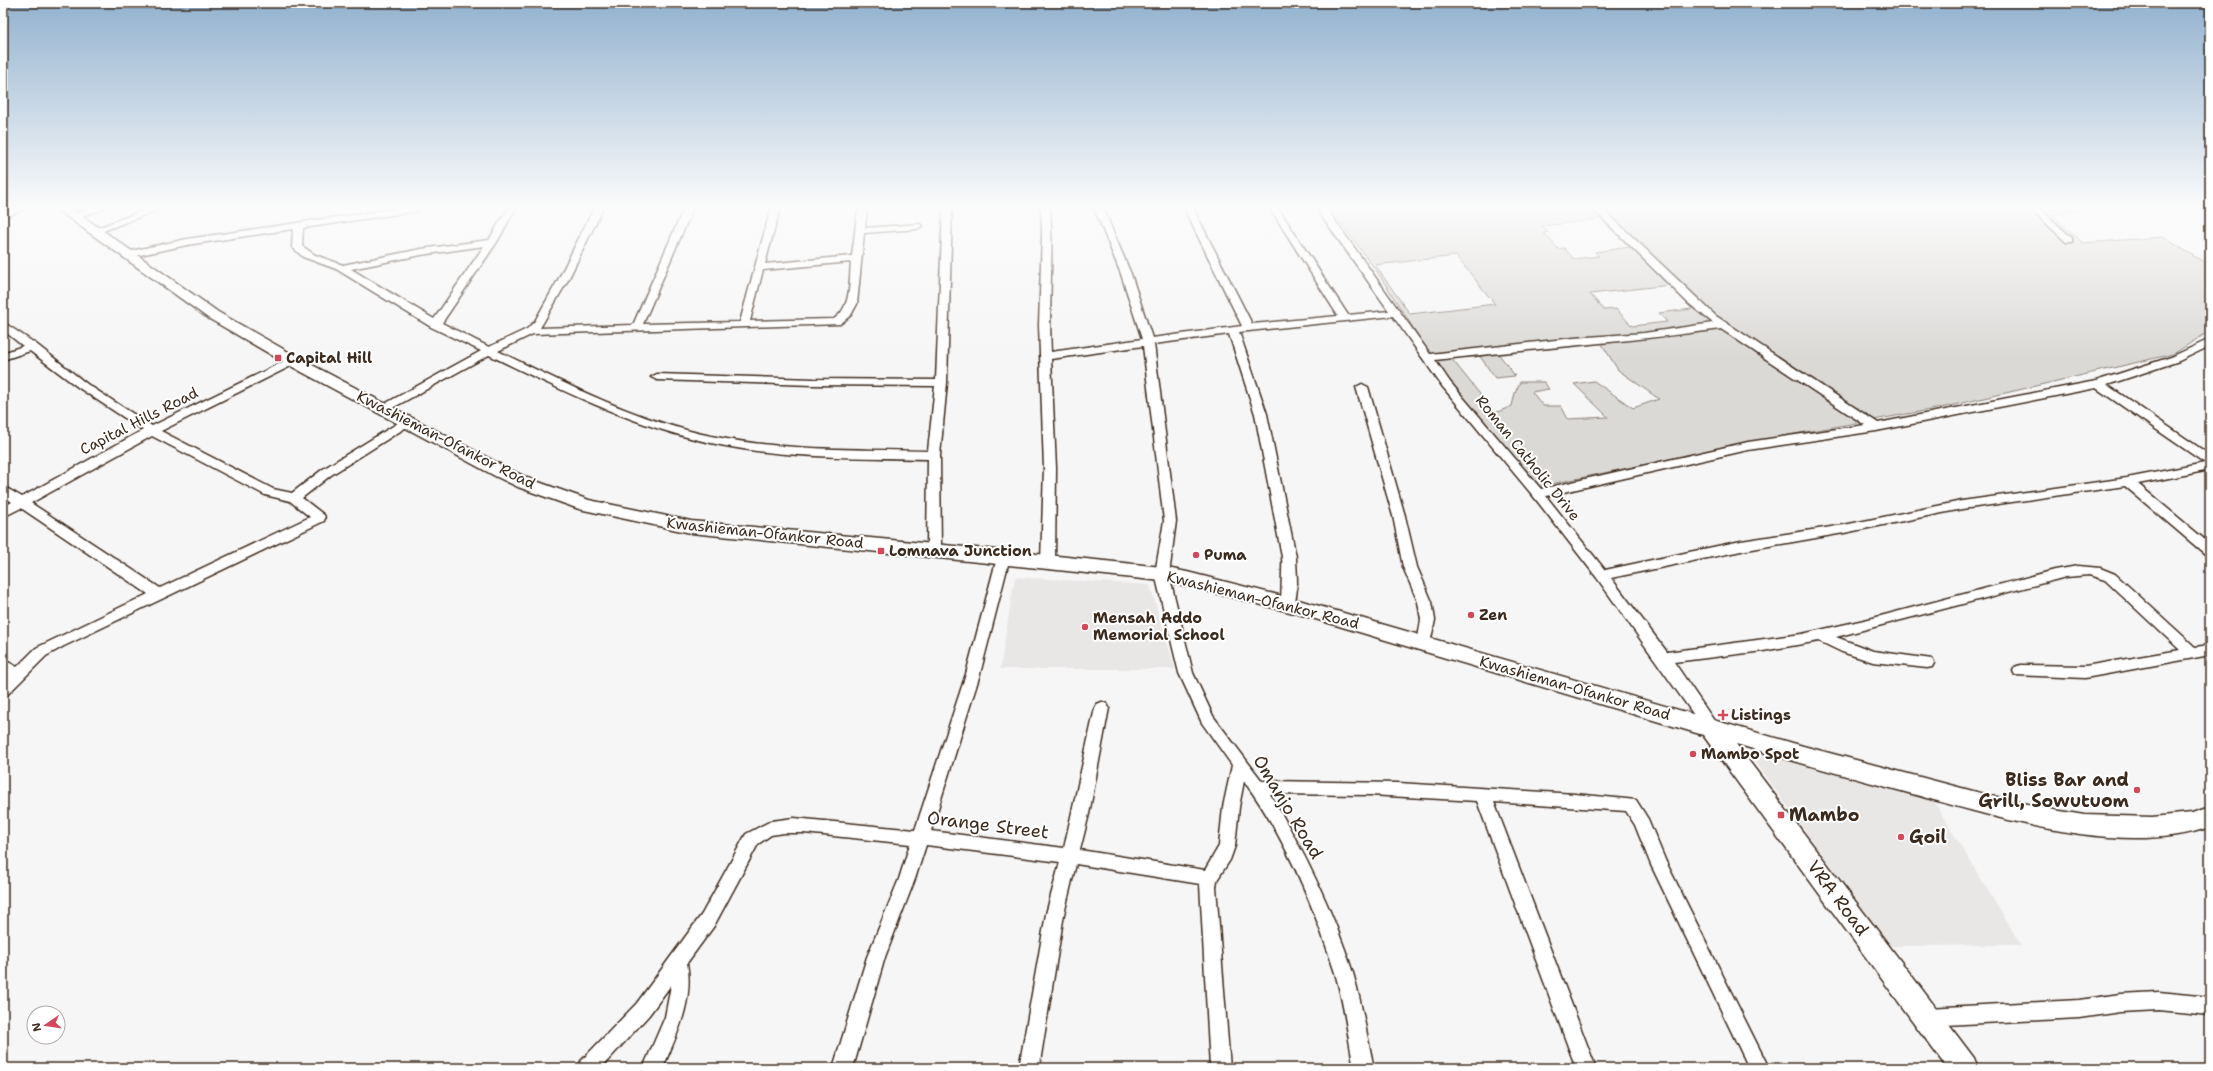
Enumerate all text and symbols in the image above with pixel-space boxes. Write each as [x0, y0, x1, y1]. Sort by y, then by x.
place label: Capital Hill [286, 348, 372, 368]
marker: Capital Hill [273, 353, 283, 363]
street label: Capital Hills Road [77, 382, 202, 459]
street label: Kwashieman-Ofankor Road [353, 386, 539, 494]
street label: Roman Catholic Drive [1471, 391, 1585, 525]
street label: Kwashieman-Ofankor Road [666, 513, 865, 553]
place label: Lomnava Junction [889, 541, 1032, 561]
place label: Puma [1204, 545, 1247, 565]
marker: Lomnava Junction [876, 546, 886, 556]
marker: Puma [1191, 550, 1201, 560]
street label: Kwashieman-Ofankor Road [1165, 566, 1362, 634]
place label: Zen [1479, 605, 1507, 625]
place label: Mensah Addo Memorial School [1093, 608, 1225, 645]
marker: Zen [1466, 610, 1476, 620]
marker: Mensah Addo Memorial School [1080, 622, 1090, 632]
street label: Kwashieman-Ofankor Road [1477, 651, 1673, 725]
place label: Listings [1731, 705, 1791, 725]
marker: Listings [1718, 710, 1728, 720]
place label: Mambo Spot [1701, 744, 1799, 764]
marker: Mambo Spot [1688, 749, 1698, 759]
street label: Omanjo Road [1247, 751, 1329, 863]
place label: Bliss Bar and Grill, Sowutuom [1978, 768, 2130, 813]
marker: Bliss Bar and Grill, Sowutuom [2132, 785, 2142, 795]
place label: Mambo [1789, 803, 1859, 827]
street label: Orange Street [926, 806, 1050, 844]
marker: Mambo [1776, 810, 1786, 820]
place label: Goil [1909, 825, 1947, 849]
marker: Goil [1896, 832, 1906, 842]
street label: VRA Road [1802, 855, 1874, 941]
north arrow [26, 1005, 66, 1045]
text: N [28, 1021, 45, 1033]

